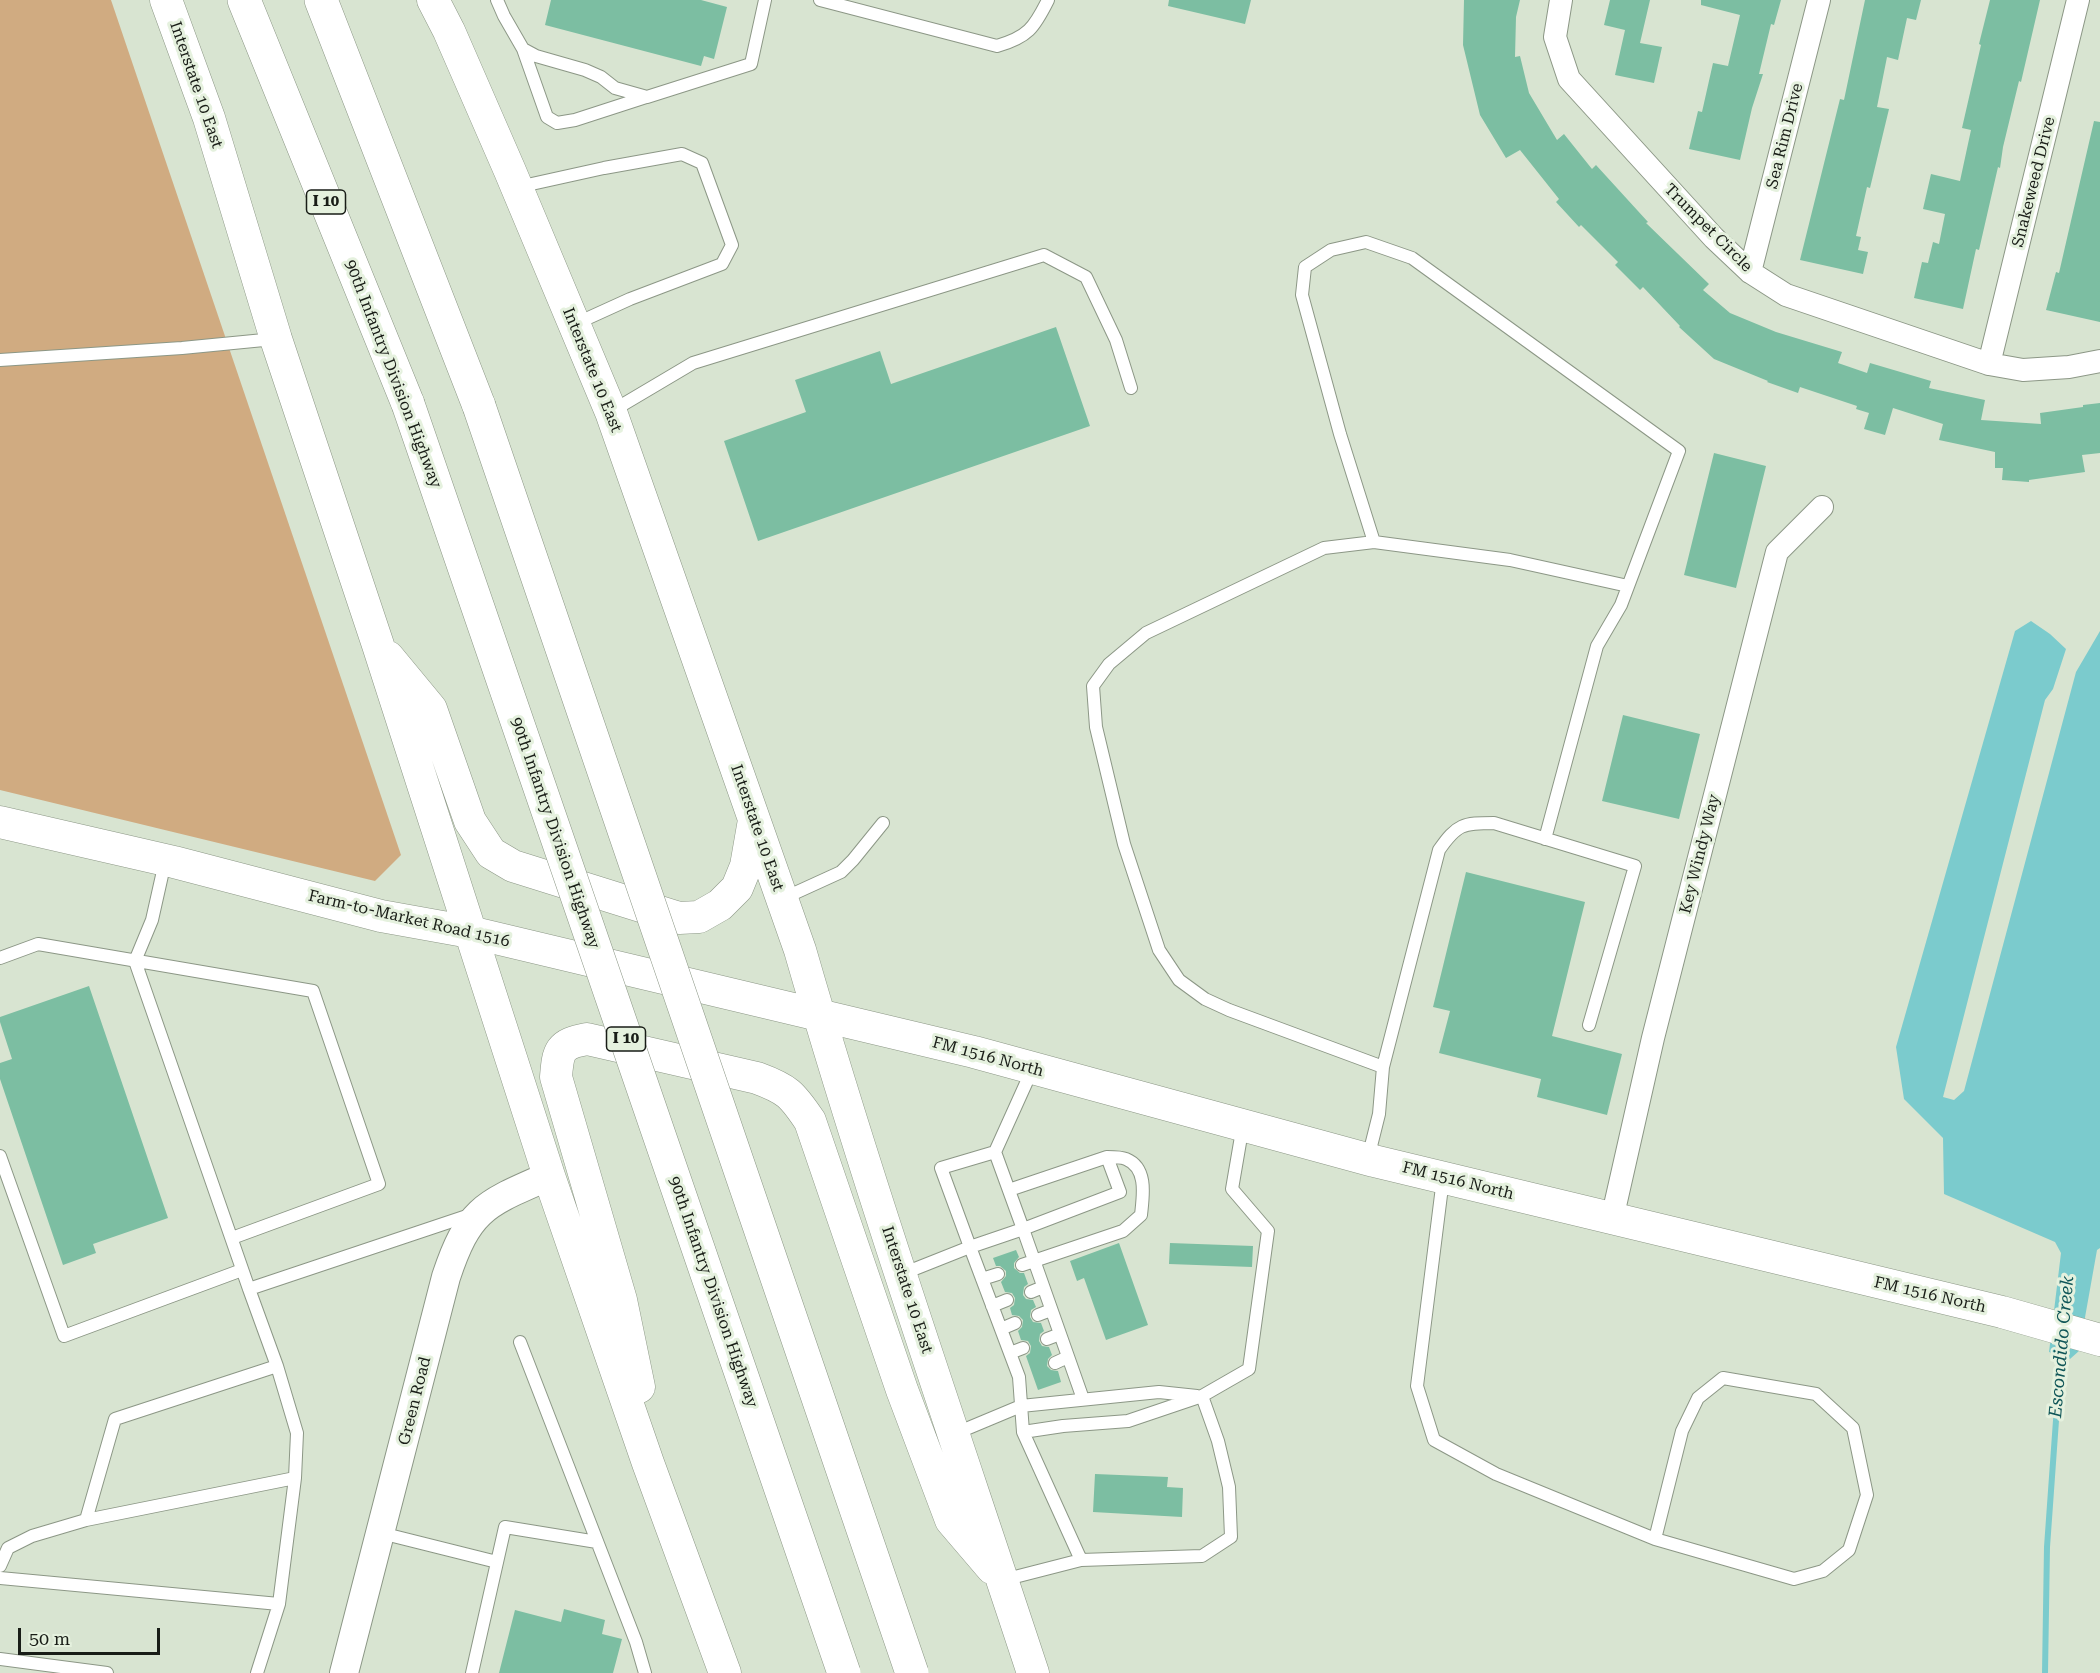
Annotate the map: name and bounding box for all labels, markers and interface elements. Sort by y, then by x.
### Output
street label: Interstate 10 East [165,19,227,151]
street label: Sea Rim Drive [1763,81,1807,191]
street label: Snakeweed Drive [2008,115,2060,249]
street label: Trumpet Circle [1660,180,1756,276]
road number: I 10 [306,190,346,214]
street label: 90th Infantry Division Highway [340,257,446,491]
street label: Interstate 10 East [558,305,626,435]
street label: 90th Infantry Division Highway [506,715,604,951]
street label: Interstate 10 East [726,762,788,894]
street label: Key Windy Way [1676,792,1724,916]
street label: Farm-to-Market Road 1516 [306,886,512,952]
road number: I 10 [606,1027,646,1051]
street label: FM 1516 North [930,1033,1046,1081]
street label: FM 1516 North [1400,1158,1516,1204]
street label: 90th Infantry Division Highway [664,1174,762,1410]
street label: Interstate 10 East [877,1224,937,1356]
street label: FM 1516 North [1872,1273,1988,1317]
water label: Escondido Creek [2045,1275,2079,1419]
street label: Green Road [395,1355,435,1447]
scale bar [21,1616,164,1654]
text: 50 m [29,1628,70,1649]

